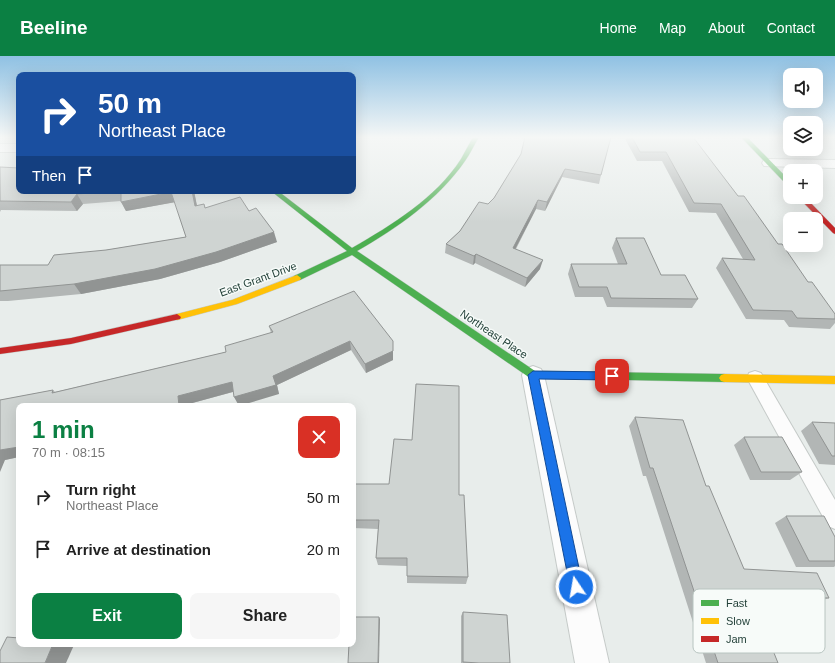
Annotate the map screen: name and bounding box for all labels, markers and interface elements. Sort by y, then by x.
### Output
text: Beeline [20,17,88,38]
text: Home [600,20,637,36]
text: Map [659,20,686,36]
text: About [708,20,745,36]
text: Contact [767,20,815,36]
map controls [783,68,823,252]
button: sound [783,68,823,108]
icon: right [32,88,84,140]
text: 50 m [98,88,162,119]
button: layers [783,116,823,156]
text: Northeast Place [98,121,226,141]
icon: arrive [74,164,96,186]
button: + [783,164,823,204]
text: Then [32,167,66,184]
button: − [783,212,823,252]
street label: East Grant Drive [218,259,298,299]
street label: Northeast Place [458,307,530,361]
pin [595,359,629,393]
icon: arrive [601,365,623,387]
text: 1 min [32,416,95,443]
button: close [298,416,340,458]
text: 70 m · 08:15 [32,445,105,460]
text: Turn right [66,481,136,498]
icon: right [32,486,54,508]
text: 50 m [307,489,340,506]
text: Northeast Place [66,498,159,513]
icon: arrive [32,538,54,560]
text: Arrive at destination [66,541,211,558]
text: 20 m [307,541,340,558]
position arrow [555,566,597,608]
legend [693,589,825,653]
button: Exit [32,593,182,639]
button: Share [190,593,340,639]
text: Fast [726,597,747,609]
text: Slow [726,615,750,627]
text: Jam [726,633,747,645]

